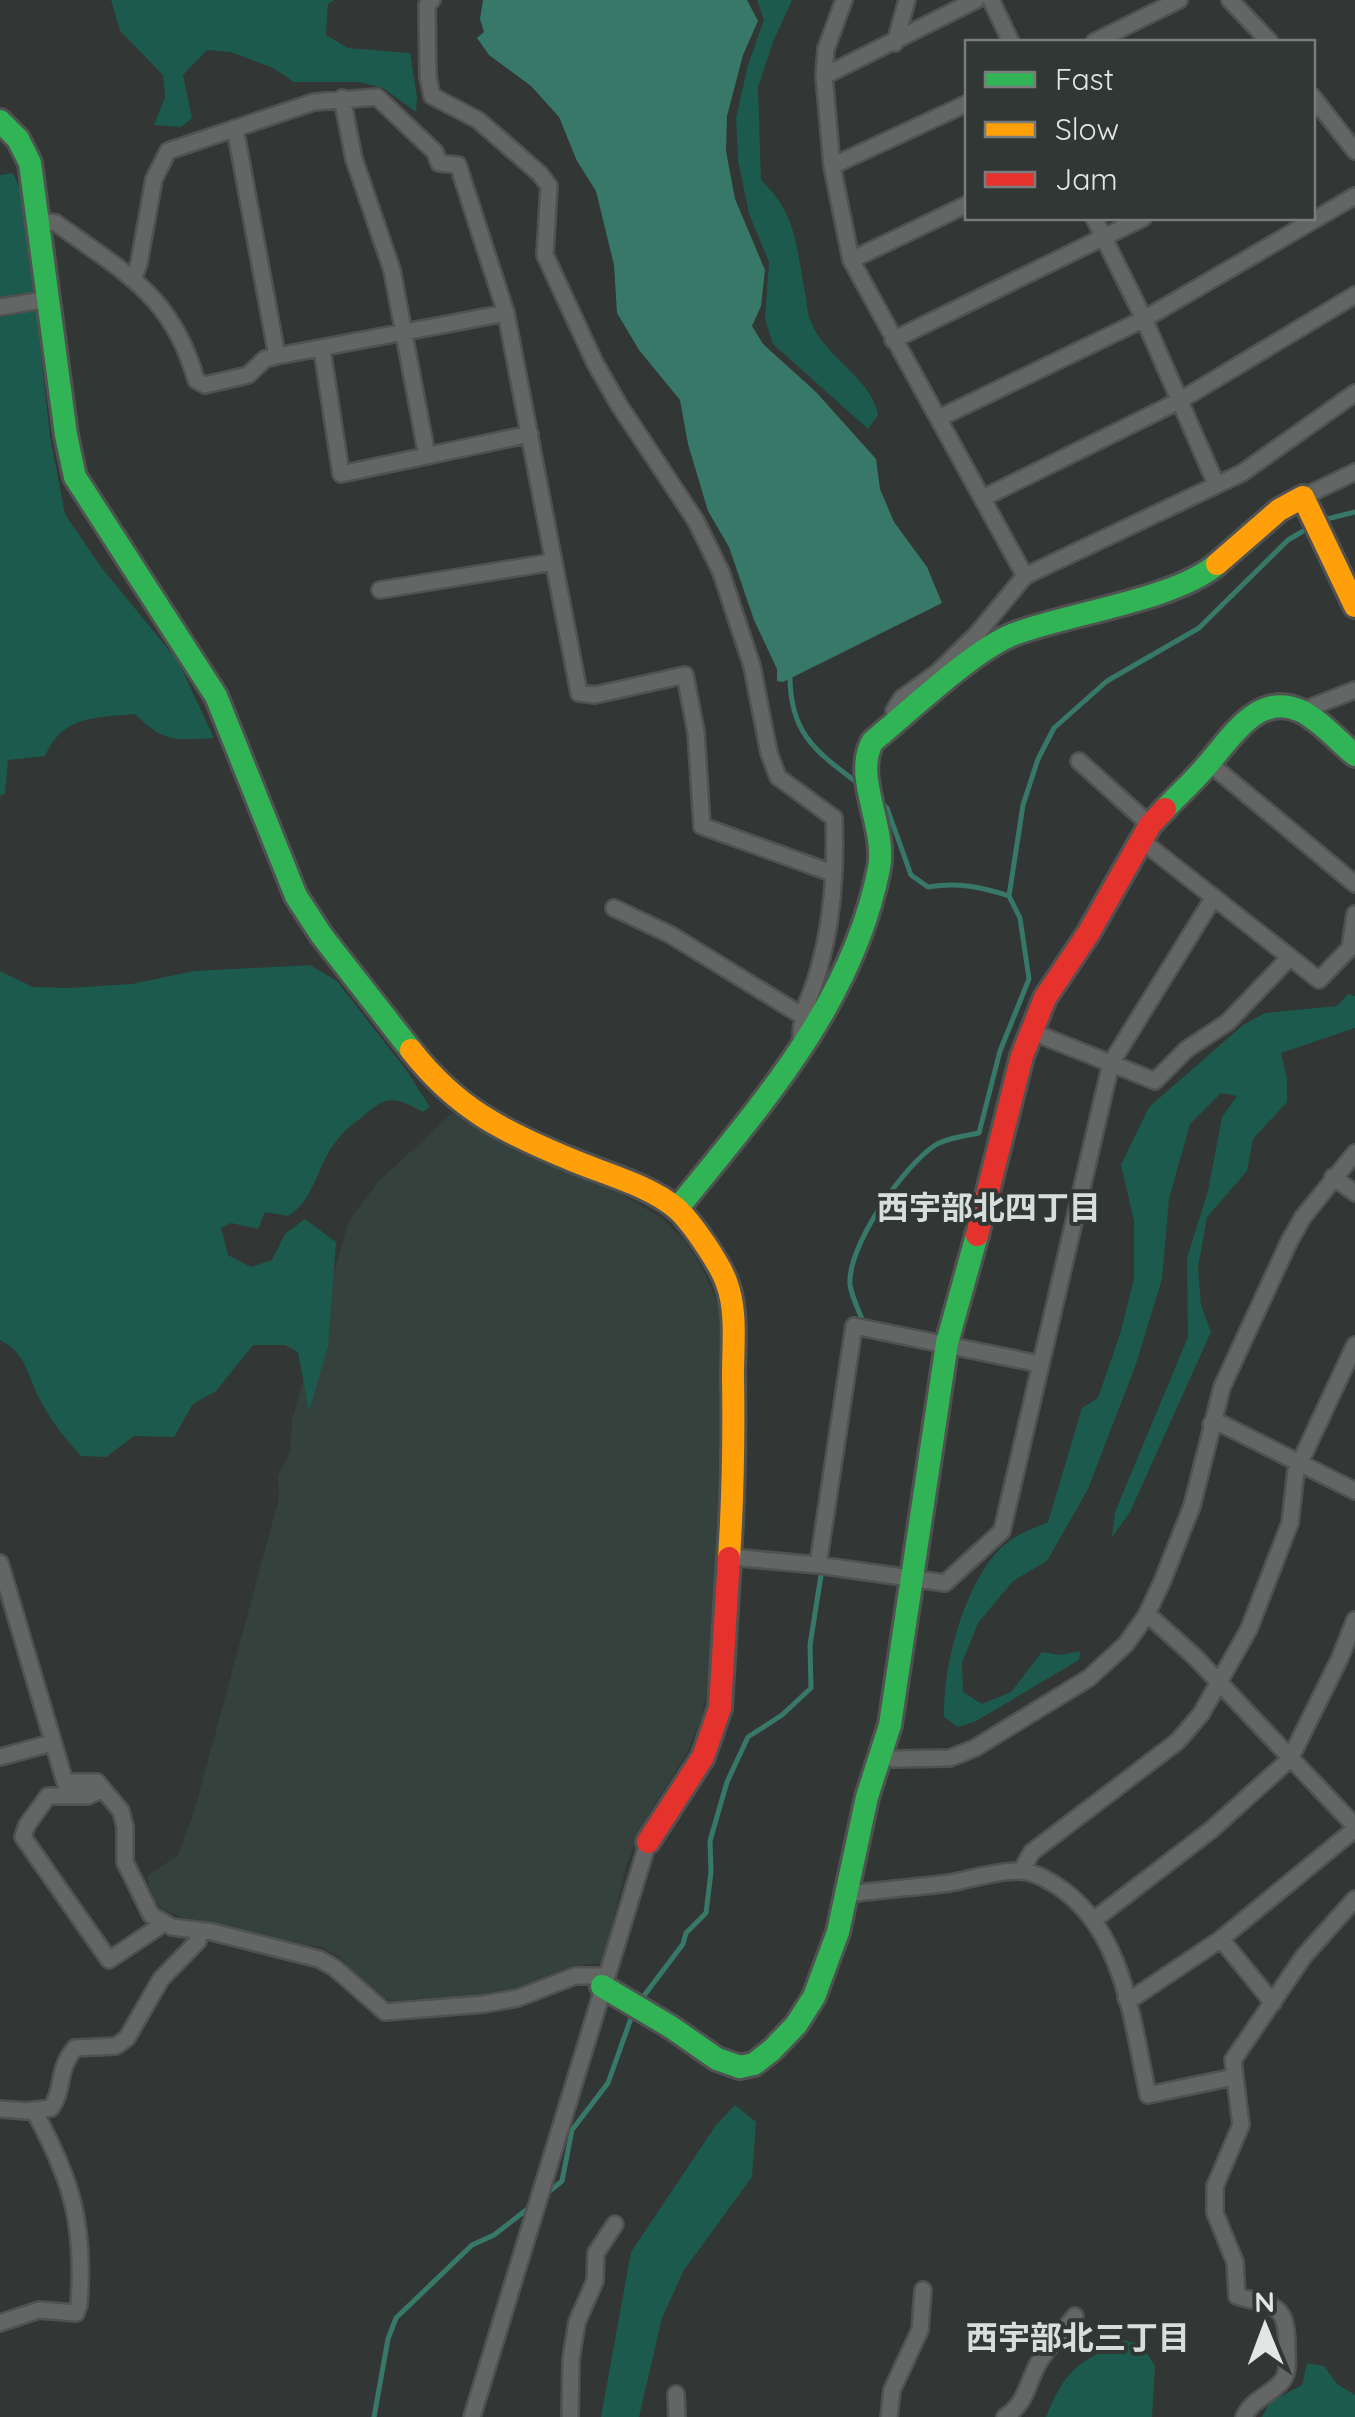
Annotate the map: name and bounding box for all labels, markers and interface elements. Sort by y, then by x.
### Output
legend [965,40,1315,220]
text: Fast [1055,60,1114,98]
text: Slow [1055,110,1119,148]
text: Jam [1055,160,1118,198]
district label: 西宇部北四丁目 [877,1187,1101,1227]
north arrow [1215,2277,1315,2377]
text: N [1254,2284,1275,2319]
district label: 西宇部北三丁目 [966,2317,1190,2357]

